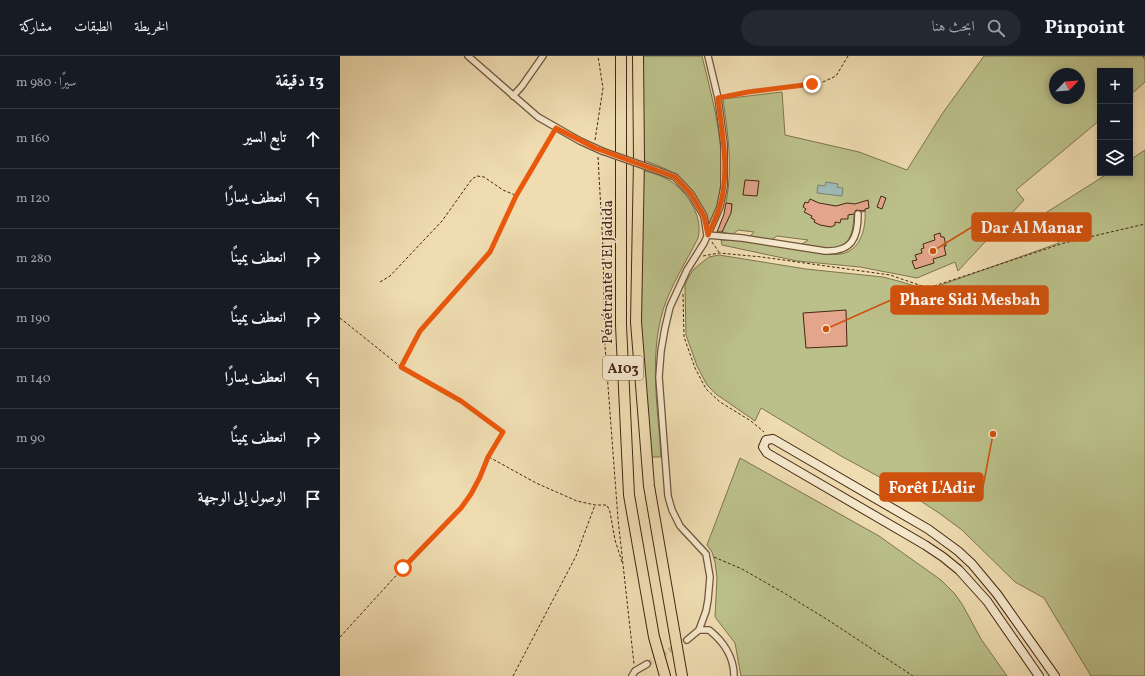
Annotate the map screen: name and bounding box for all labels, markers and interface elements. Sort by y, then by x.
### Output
search box [741,10,1021,46]
text: Pinpoint [1045,15,1125,41]
text: ابحث هنا [932,17,975,38]
icon: search [985,17,1007,39]
text: مشاركة [20,18,52,37]
text: الطبقات [74,18,112,37]
text: الخريطة [134,18,168,37]
north arrow [1049,68,1085,104]
map controls [1097,68,1133,176]
button: + [1097,68,1133,104]
text: 13 دقيقة [275,70,324,93]
text: سيرًا · 980 m [16,74,76,92]
route end [803,75,821,93]
button: − [1097,104,1133,140]
text: تابع السير [244,128,286,149]
icon: ahead [302,128,324,150]
text: 160 m [16,130,50,148]
button: layers [1097,140,1133,176]
text: انعطف يسارًا [225,188,286,209]
icon: left [302,188,324,210]
text: 120 m [16,190,50,208]
street label: Pénétrante d'El Jadida [598,200,619,344]
callout: Dar Al Manar [972,213,1091,241]
text: Dar Al Manar [981,218,1084,240]
text: انعطف يمينًا [231,248,286,269]
icon: right [302,248,324,270]
text: 280 m [16,250,52,268]
callout: Phare Sidi Mesbah [891,286,1048,314]
text: Phare Sidi Mesbah [900,290,1040,312]
text: انعطف يمينًا [231,308,286,329]
icon: right [302,308,324,330]
text: 190 m [16,310,50,328]
road number: A103 [603,356,643,380]
text: انعطف يسارًا [225,368,286,389]
icon: left [302,368,324,390]
text: 140 m [16,370,50,388]
text: انعطف يمينًا [231,428,286,449]
icon: right [302,428,324,450]
text: 90 m [16,430,45,448]
callout: Forêt L'Adir [880,473,983,501]
text: Forêt L'Adir [889,478,976,500]
text: الوصول إلى الوجهة [198,488,286,509]
icon: arrive [302,488,324,510]
route start [394,559,412,577]

